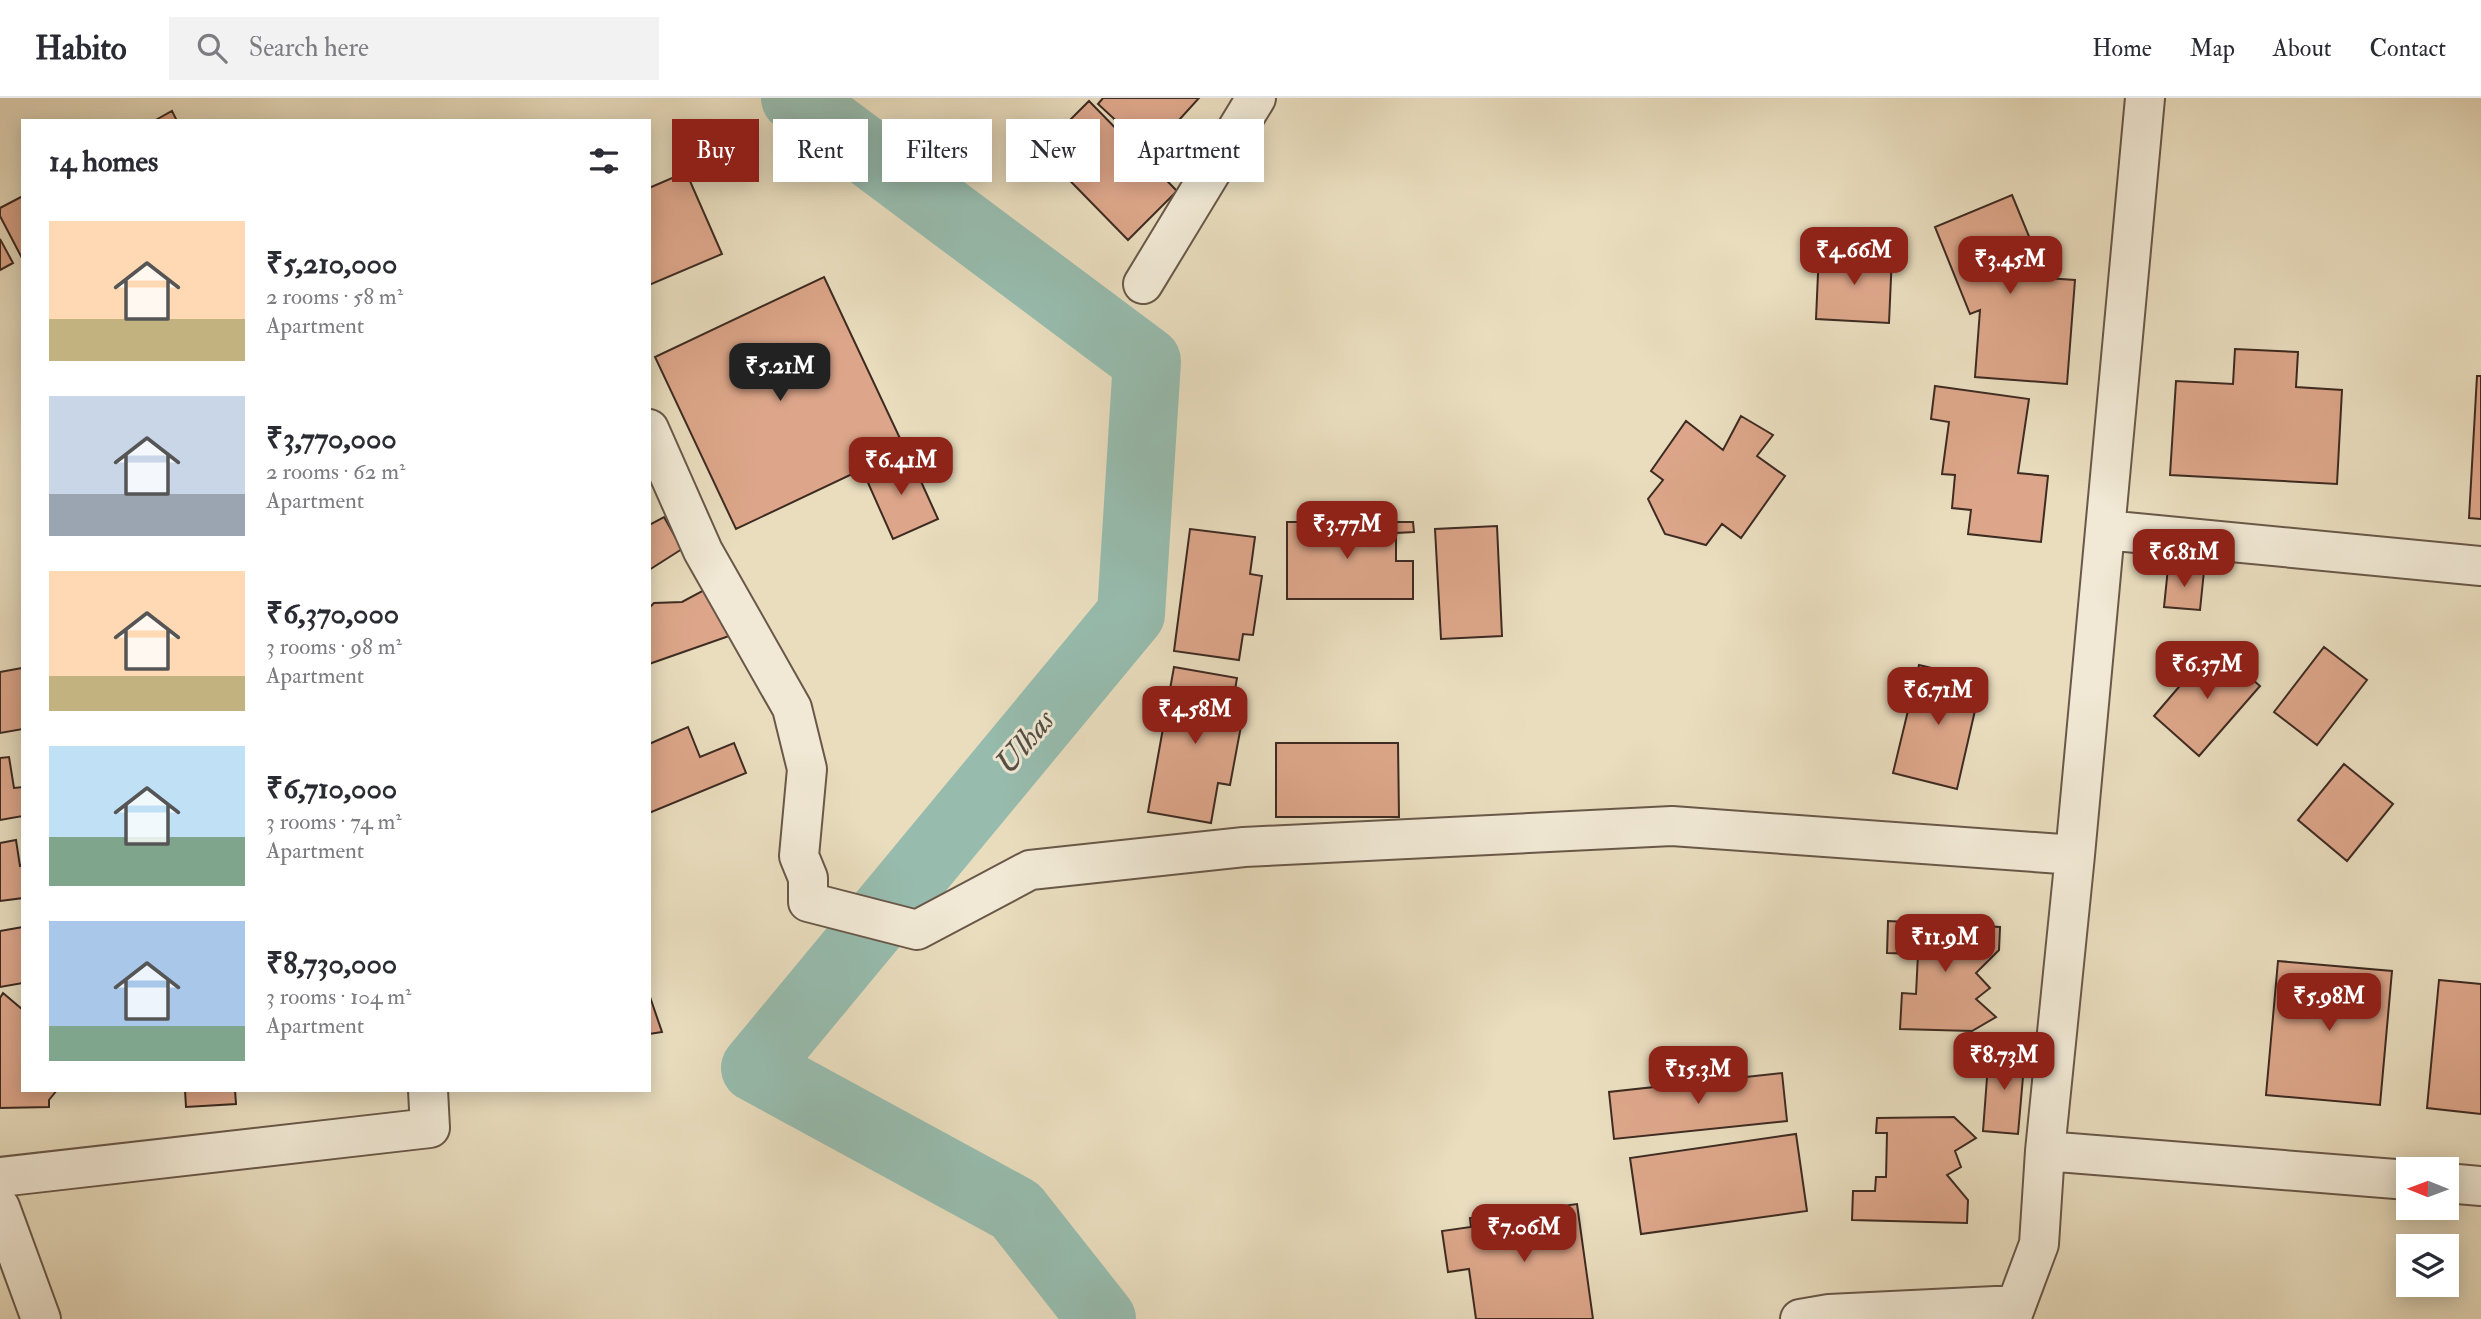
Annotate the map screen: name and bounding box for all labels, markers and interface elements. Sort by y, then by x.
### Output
search box [169,17,659,80]
text: Habito [35,28,127,69]
icon: search [193,29,231,67]
text: Search here [249,32,369,64]
text: Home [2092,33,2152,64]
text: Map [2190,33,2235,64]
text: About [2273,33,2332,64]
text: Contact [2370,33,2446,64]
chip: Buy [672,119,759,182]
chip: Rent [773,119,868,182]
chip: Filters [882,119,992,182]
chip: New [1006,119,1100,182]
chip: Apartment [1114,119,1264,182]
icon: filters [585,142,623,180]
text: 14 homes [49,143,158,180]
pin: ₹4.66M [1797,228,1911,287]
text: ₹4.66M [1816,235,1892,264]
pin: ₹3.45M [1953,236,2067,296]
text: ₹3.45M [1974,244,2046,273]
text: ₹5,210,000 [266,245,397,282]
icon: home [105,249,189,333]
text: 2 rooms · 58 m² [266,282,403,311]
text: Apartment [266,311,364,340]
pin: ₹5.21M [723,344,837,403]
text: ₹5.21M [745,351,815,380]
text: ₹3,770,000 [266,420,397,457]
icon: home [105,424,189,508]
pin: ₹6.41M [844,438,958,497]
text: ₹6.41M [865,445,937,474]
text: 2 rooms · 62 m² [266,457,405,486]
text: Apartment [266,486,364,515]
pin: ₹3.77M [1290,502,1404,561]
text: ₹3.77M [1313,509,1381,538]
pin: ₹6.81M [2127,530,2241,589]
text: ₹6.81M [2149,537,2219,566]
text: ₹6,370,000 [266,595,399,632]
icon: home [105,599,189,683]
text: 3 rooms · 98 m² [266,632,402,661]
pin: ₹6.37M [2150,642,2264,701]
text: ₹6.37M [2172,649,2242,678]
text: Apartment [266,661,364,690]
pin: ₹6.71M [1881,668,1995,727]
text: ₹6.71M [1903,675,1973,704]
pin: ₹4.58M [1138,686,1252,746]
text: ₹4.58M [1158,694,1232,723]
water label: Ulhas [986,700,1064,783]
text: ₹6,710,000 [266,770,397,807]
icon: home [105,774,189,858]
text: 3 rooms · 74 m² [266,807,402,836]
text: Apartment [266,836,364,865]
pin: ₹11.9M [1888,914,2002,974]
text: ₹11.9M [1911,922,1979,951]
text: ₹8,730,000 [266,945,397,982]
icon: home [105,949,189,1033]
pin: ₹5.98M [2272,974,2386,1033]
text: ₹5.98M [2293,981,2365,1010]
text: 3 rooms · 104 m² [266,982,412,1011]
text: Apartment [266,1011,364,1040]
pin: ₹8.73M [1947,1032,2061,1092]
text: ₹8.73M [1969,1040,2039,1069]
pin: ₹15.3M [1641,1046,1755,1106]
text: ₹15.3M [1665,1054,1731,1083]
north arrow [2396,1157,2459,1220]
map controls [2396,1157,2459,1297]
pin: ₹7.06M [1467,1204,1581,1264]
text: ₹7.06M [1487,1212,1561,1241]
button: layers [2396,1234,2459,1297]

